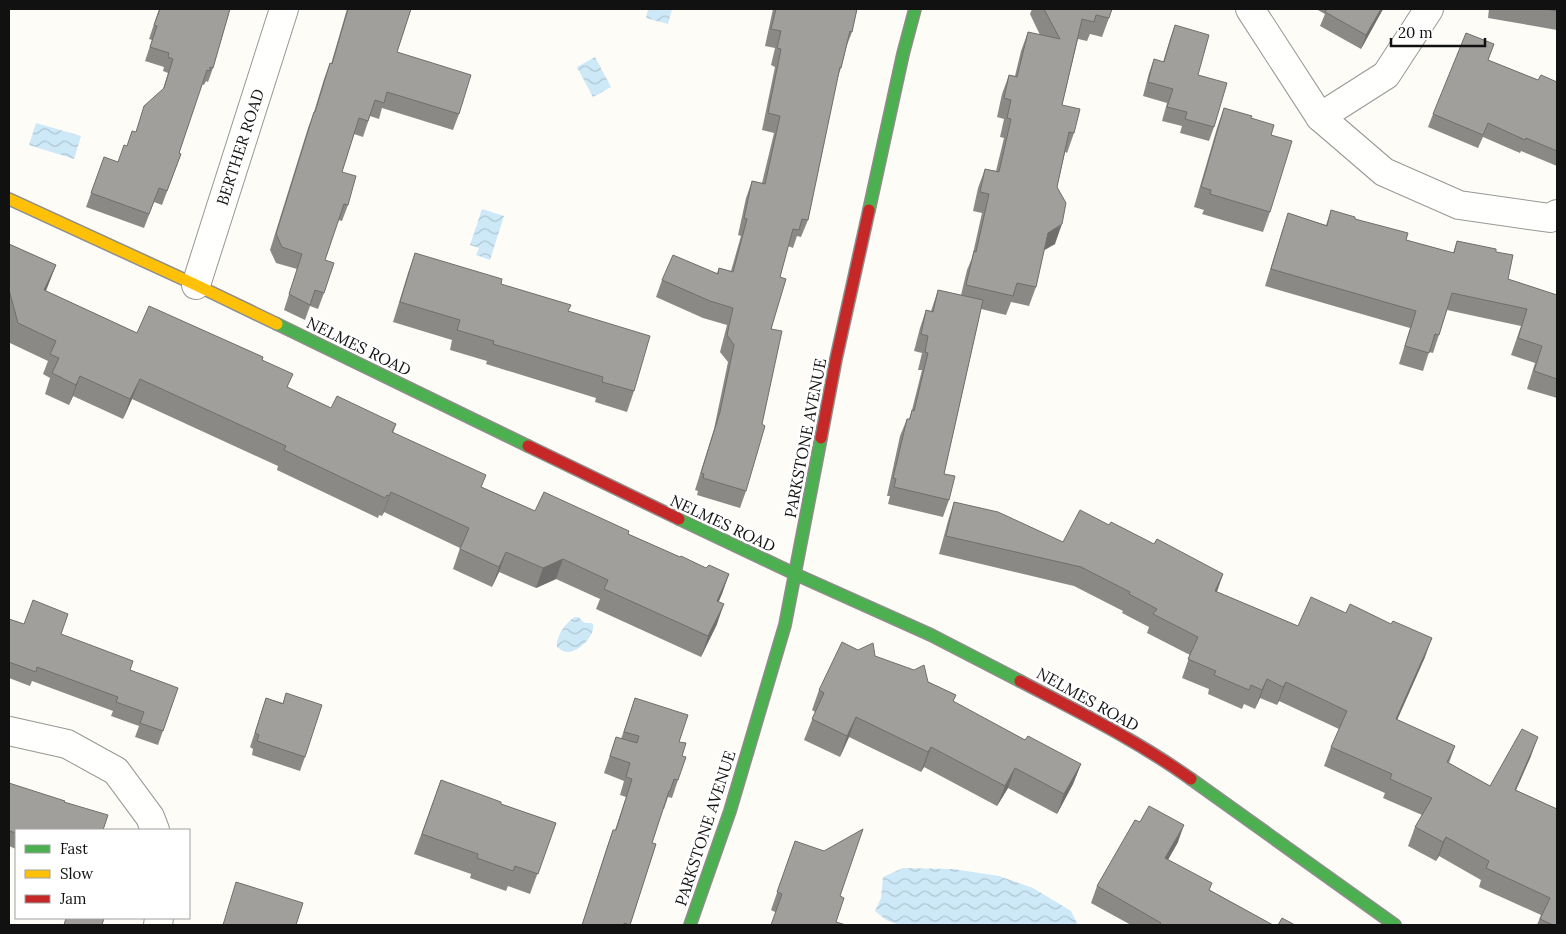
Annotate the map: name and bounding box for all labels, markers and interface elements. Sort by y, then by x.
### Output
scale bar [1391,15,1485,47]
text: 20 m [1398,23,1433,42]
street label: BERTHER ROAD [212,86,268,208]
street label: NELMES ROAD [303,312,415,380]
street label: PARKSTONE AVENUE [780,356,830,520]
street label: NELMES ROAD [667,490,779,556]
street label: NELMES ROAD [1033,663,1143,735]
street label: PARKSTONE AVENUE [670,748,740,908]
legend [15,829,190,919]
text: Fast [60,839,88,858]
text: Slow [60,864,93,883]
text: Jam [59,889,87,908]

